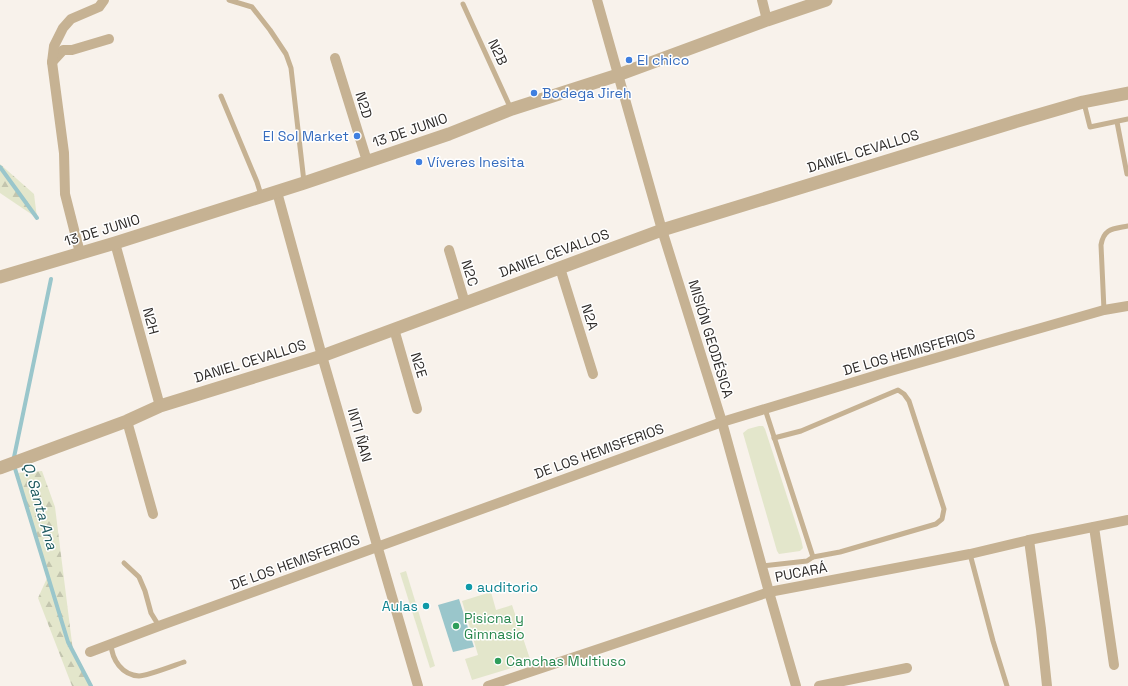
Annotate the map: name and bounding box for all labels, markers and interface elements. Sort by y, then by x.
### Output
street label: N2B [484,36,512,68]
place label: El chico [637,51,689,69]
marker: El chico [624,55,634,65]
place label: Bodega Jireh [542,84,632,102]
marker: Bodega Jireh [529,88,539,98]
street label: N2D [351,89,377,121]
street label: 13 DE JUNIO [370,109,450,151]
street label: DANIEL CEVALLOS [805,125,921,177]
place label: El Sol Market [263,127,349,145]
marker: El Sol Market [352,131,362,141]
place label: Víveres Inesita [427,153,524,171]
marker: Víveres Inesita [414,157,424,167]
street label: 13 DE JUNIO [62,210,142,250]
street label: DANIEL CEVALLOS [496,225,612,281]
street label: N2C [457,258,483,288]
street label: MISIÓN GEODÉSICA [684,278,738,401]
street label: N2A [578,302,603,333]
street label: N2H [139,306,163,336]
street label: DE LOS HEMISFERIOS [841,325,977,379]
street label: DANIEL CEVALLOS [192,335,308,387]
street label: N2E [407,350,431,380]
street label: INTI ÑAN [344,406,376,464]
street label: DE LOS HEMISFERIOS [532,419,666,483]
water label: Q. Santa Ana [19,460,62,552]
street label: DE LOS HEMISFERIOS [228,530,362,594]
street label: PUCARÁ [773,558,829,586]
place label: auditorio [477,578,538,596]
marker: auditorio [464,582,474,592]
place label: Aulas [382,597,418,615]
marker: Aulas [421,601,431,611]
place label: Pisicna y Gimnasio [464,609,525,643]
marker: Pisicna y Gimnasio [451,621,461,631]
place label: Canchas Multiuso [506,652,626,670]
marker: Canchas Multiuso [493,656,503,666]

